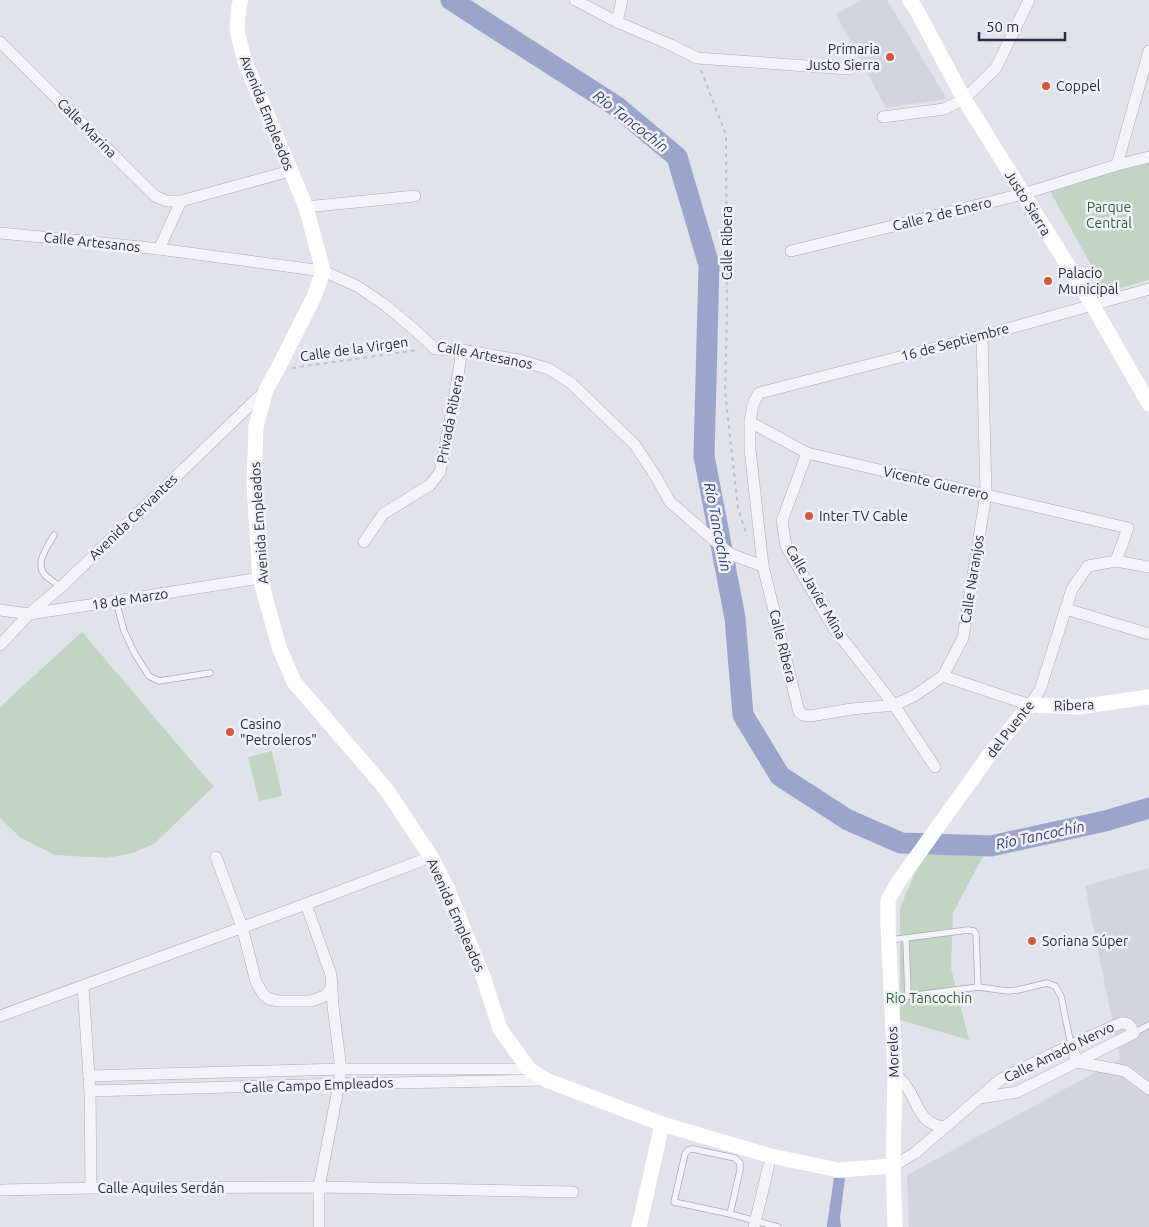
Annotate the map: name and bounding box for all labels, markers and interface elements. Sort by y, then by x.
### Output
scale bar [979,10,1065,42]
text: 50 m [986,18,1019,35]
place label: Primaria Justo Sierra [806,41,880,73]
marker: Primaria Justo Sierra [884,51,896,63]
street label: Avenida Empleados [237,53,297,173]
place label: Coppel [1056,78,1101,94]
marker: Coppel [1040,80,1052,92]
water label: Río Tancochín [590,86,672,156]
street label: Calle Marina [54,95,120,161]
street label: Justo Sierra [1002,167,1054,239]
street label: Calle 2 de Enero [891,194,993,234]
park label: Parque Central [1086,199,1132,231]
street label: Calle Ribera [719,206,735,280]
street label: Calle Artesanos [43,229,141,255]
place label: Palacio Municipal [1058,265,1119,297]
marker: Palacio Municipal [1042,275,1054,287]
street label: 16 de Septiembre [899,320,1011,364]
street label: Calle de la Virgen [299,333,409,365]
street label: Calle Artesanos [436,338,534,372]
street label: Privada Ribera [434,373,466,465]
street label: Avenida Empleados [247,461,271,585]
street label: Vicente Guerrero [882,463,990,503]
street label: Avenida Cervantes [85,471,181,563]
water label: Río Tancochín [701,481,735,573]
place label: Inter TV Cable [819,508,908,524]
marker: Inter TV Cable [803,510,815,522]
street label: Calle Naranjos [957,534,987,624]
street label: Calle Javier Mina [783,542,849,642]
street label: 18 de Marzo [91,585,169,613]
street label: Calle Ribera [766,608,800,684]
street label: Ribera [1053,696,1095,714]
street label: del Puente [983,697,1037,761]
place label: Casino "Petroleros" [240,716,317,748]
marker: Casino "Petroleros" [224,726,236,738]
water label: Río Tancochín [994,817,1086,853]
street label: Avenida Empleados [424,856,488,974]
place label: Soriana Súper [1042,933,1129,949]
marker: Soriana Súper [1026,935,1038,947]
park label: Rio Tancochin [886,990,972,1006]
street label: Calle Amado Nervo [1001,1018,1117,1086]
street label: Morelos [884,1026,902,1078]
street label: Calle Campo Empleados [242,1074,394,1096]
street label: Calle Aquiles Serdán [97,1180,225,1196]

